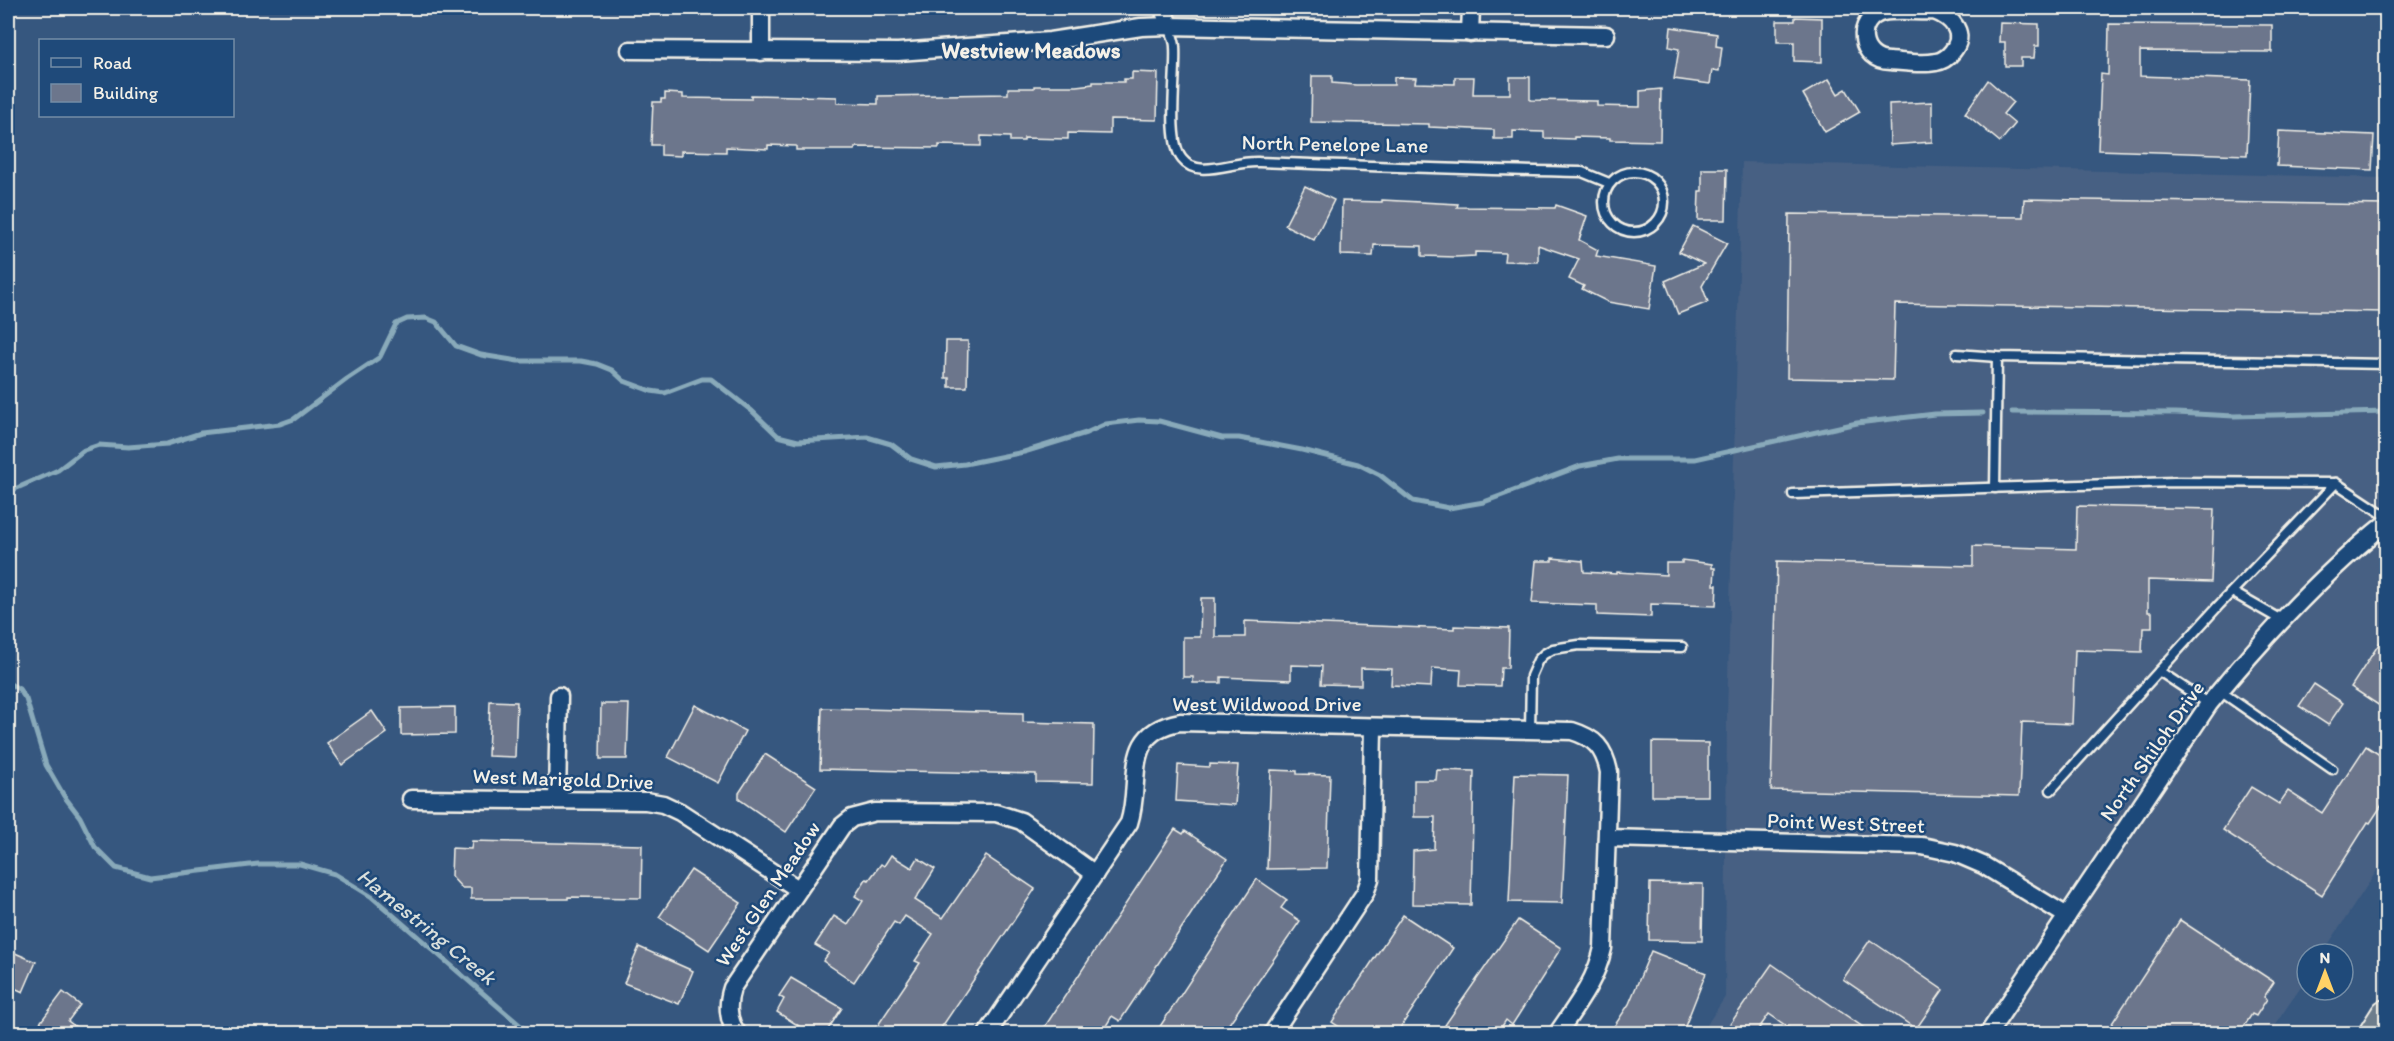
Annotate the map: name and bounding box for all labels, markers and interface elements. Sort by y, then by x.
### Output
district label: Westview Meadows [941,37,1121,64]
legend [39,39,234,117]
text: Road [93,52,132,74]
text: Building [93,82,159,104]
street label: North Penelope Lane [1241,129,1429,158]
street label: North Shiloh Drive [2094,676,2209,826]
street label: West Wildwood Drive [1172,691,1362,716]
street label: West Marigold Drive [472,763,654,794]
street label: Point West Street [1767,807,1925,838]
street label: West Glen Meadow [710,816,825,971]
water label: Hamestring Creek [352,862,503,992]
north arrow [2295,942,2355,1002]
text: N [2320,948,2330,967]

